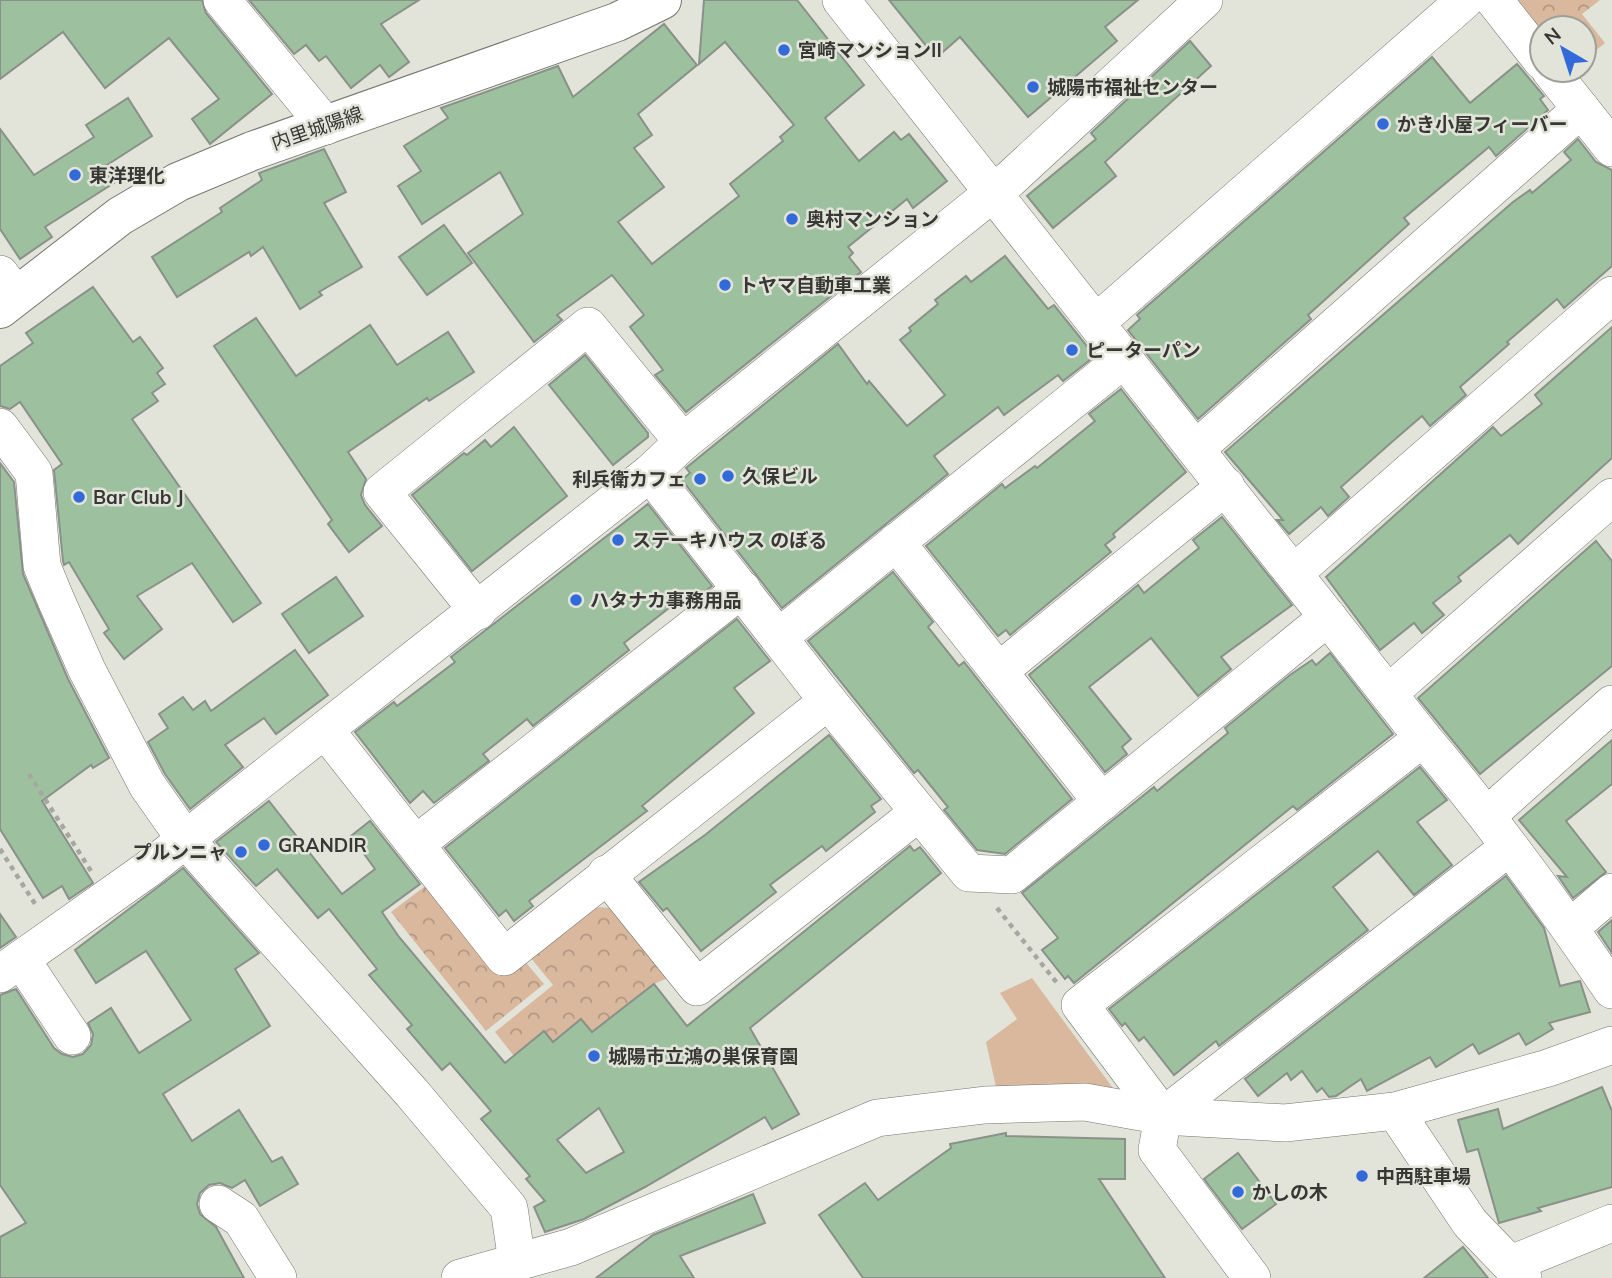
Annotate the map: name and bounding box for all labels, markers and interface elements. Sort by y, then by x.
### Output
north arrow [1528,14,1598,84]
text: N [1539,22,1565,50]
place label: 宮崎マンションII [798,38,942,62]
marker: 宮崎マンションII [776,42,792,58]
place label: 城陽市福祉センター [1047,75,1218,99]
marker: 城陽市福祉センター [1025,79,1041,95]
street label: 内里城陽線 [268,101,366,155]
place label: かき小屋フィーバー [1397,112,1567,136]
marker: かき小屋フィーバー [1375,116,1391,132]
place label: 東洋理化 [89,163,165,187]
marker: 東洋理化 [67,167,83,183]
place label: 奥村マンション [806,207,939,231]
marker: 奥村マンション [784,211,800,227]
place label: トヤマ自動車工業 [739,273,891,297]
marker: トヤマ自動車工業 [717,277,733,293]
place label: ピーターパン [1086,338,1201,362]
marker: ピーターパン [1064,342,1080,358]
place label: 久保ビル [742,464,818,488]
place label: 利兵衛カフェ [572,467,686,491]
marker: 久保ビル [720,468,736,484]
marker: 利兵衛カフェ [692,471,708,487]
place label: Bar Club J [93,485,184,509]
marker: Bar Club J [71,489,87,505]
place label: ステーキハウス のぼる [632,528,827,552]
marker: ステーキハウス のぼる [610,532,626,548]
place label: ハタナカ事務用品 [590,588,742,612]
marker: ハタナカ事務用品 [568,592,584,608]
place label: GRANDIR [278,833,367,857]
marker: GRANDIR [256,837,272,853]
place label: プルンニャ [132,840,227,864]
marker: プルンニャ [233,844,249,860]
place label: 城陽市立鴻の巣保育園 [608,1044,798,1068]
marker: 城陽市立鴻の巣保育園 [586,1048,602,1064]
place label: 中西駐車場 [1376,1164,1471,1188]
marker: 中西駐車場 [1354,1168,1370,1184]
place label: かしの木 [1252,1180,1328,1204]
marker: かしの木 [1230,1184,1246,1200]

